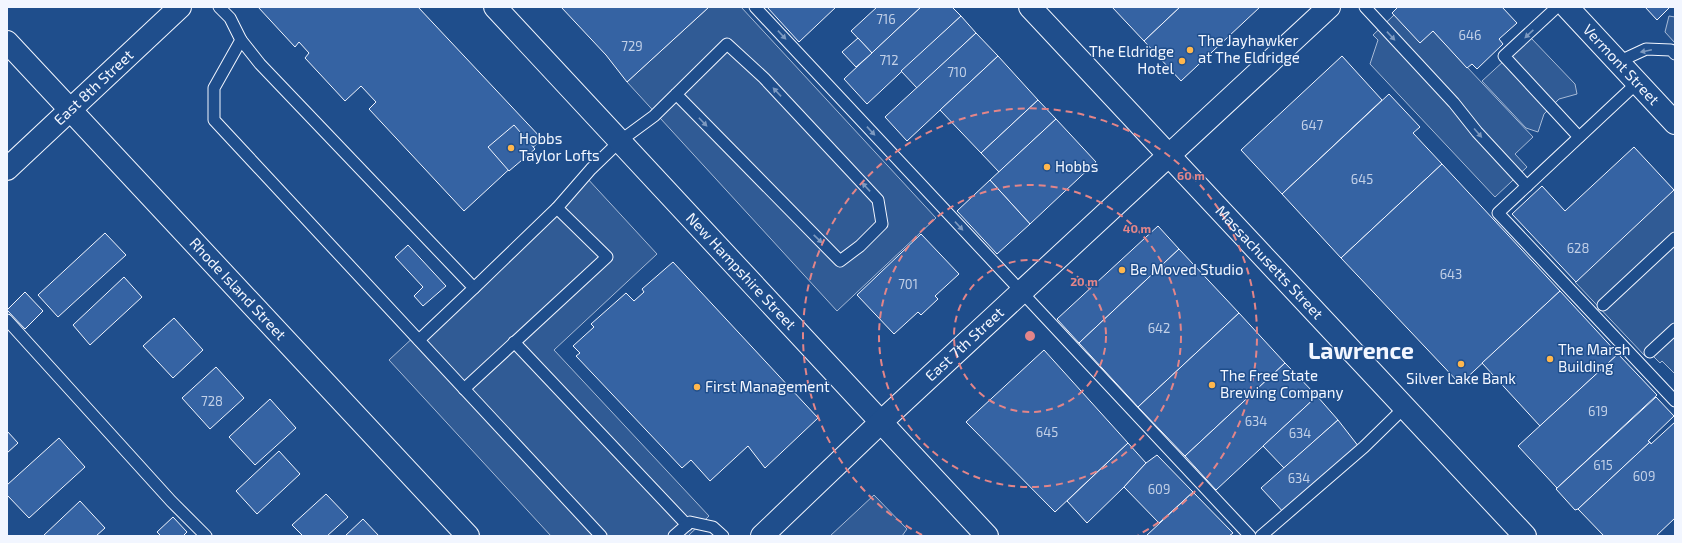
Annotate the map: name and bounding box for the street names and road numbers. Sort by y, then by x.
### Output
street label: Vermont Street [1580,20,1664,108]
street label: East 8th Street [50,45,137,128]
street label: Massachusetts Street [1212,201,1328,323]
street label: New Hampshire Street [683,208,801,333]
street label: Rhode Island Street [186,234,291,343]
street label: East 7th Street [921,303,1007,384]

